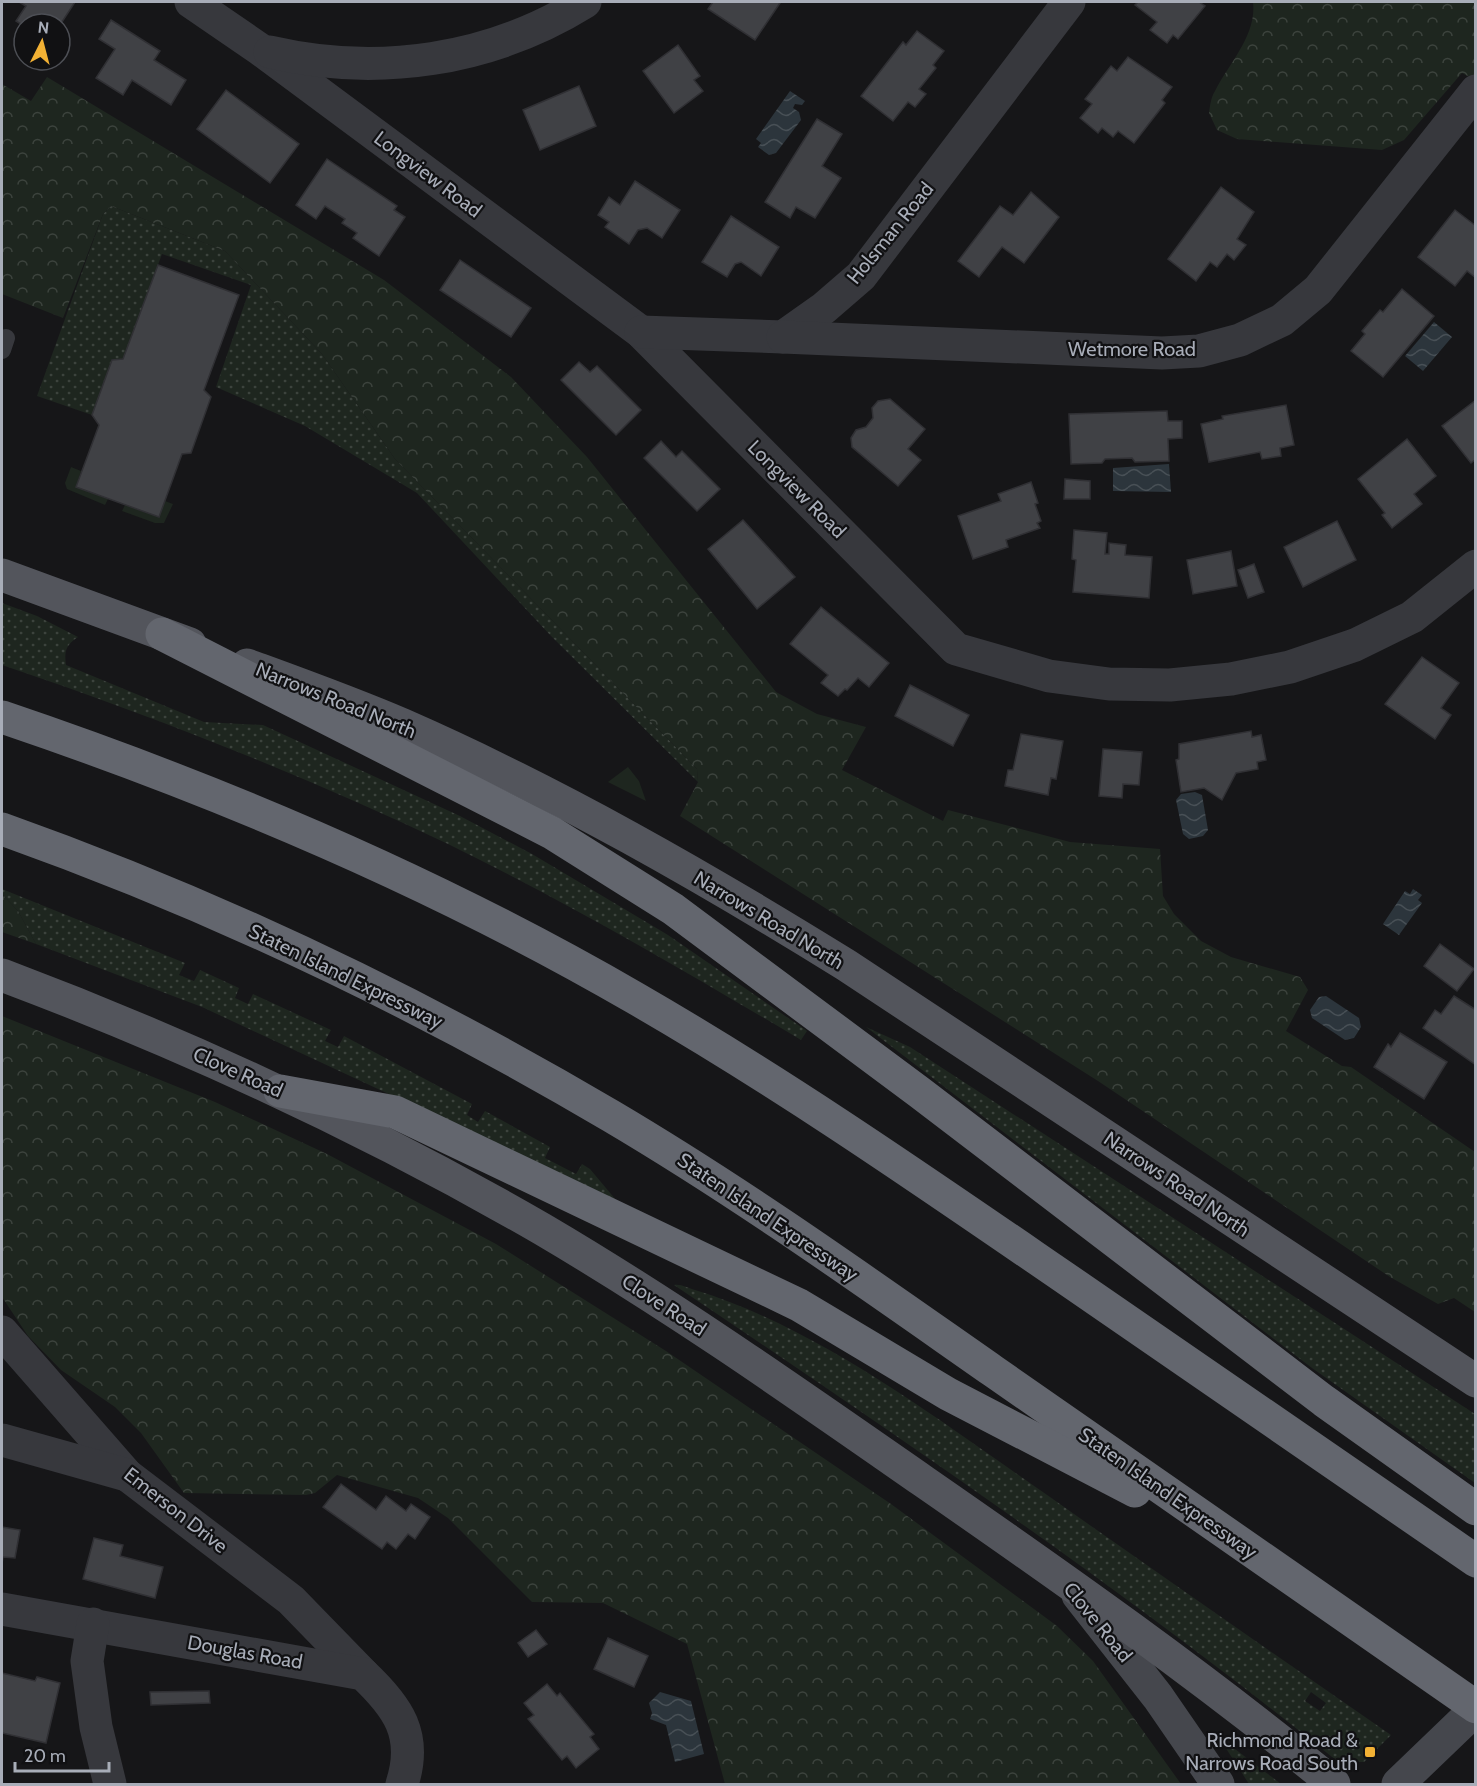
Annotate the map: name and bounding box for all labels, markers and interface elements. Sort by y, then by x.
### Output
north arrow [12,12,72,72]
text: N [37,18,50,38]
street label: Longview Road [369,126,487,222]
street label: Holsman Road [842,177,938,289]
street label: Wetmore Road [1068,337,1196,361]
street label: Longview Road [743,435,851,543]
street label: Narrows Road North [252,657,420,743]
street label: Narrows Road North [690,866,848,974]
street label: Staten Island Expressway [245,919,447,1033]
street label: Clove Road [189,1042,287,1102]
street label: Narrows Road North [1100,1126,1254,1242]
street label: Staten Island Expressway [673,1148,863,1286]
street label: Clove Road [617,1269,711,1341]
street label: Staten Island Expressway [1074,1422,1262,1564]
street label: Emerson Drive [119,1462,233,1558]
street label: Clove Road [1059,1577,1137,1667]
street label: Douglas Road [186,1630,304,1674]
place label: Richmond Road & Narrows Road South [1185,1728,1358,1775]
scale bar [15,1735,110,1773]
text: 20 m [24,1745,66,1767]
marker: Richmond Road & Narrows Road South [1363,1745,1377,1759]

